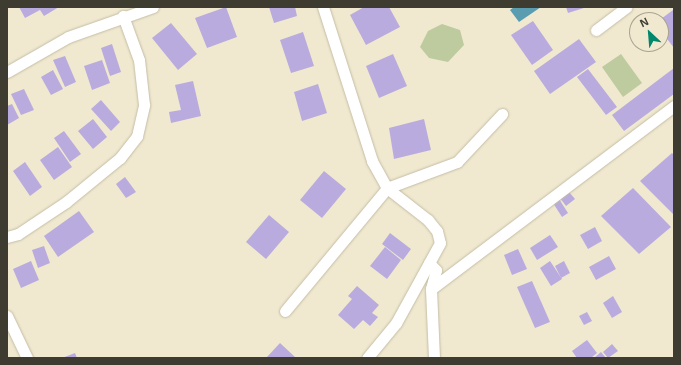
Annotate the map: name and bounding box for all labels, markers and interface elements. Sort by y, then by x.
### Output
north arrow [629,12,669,52]
text: N [638,15,650,29]

